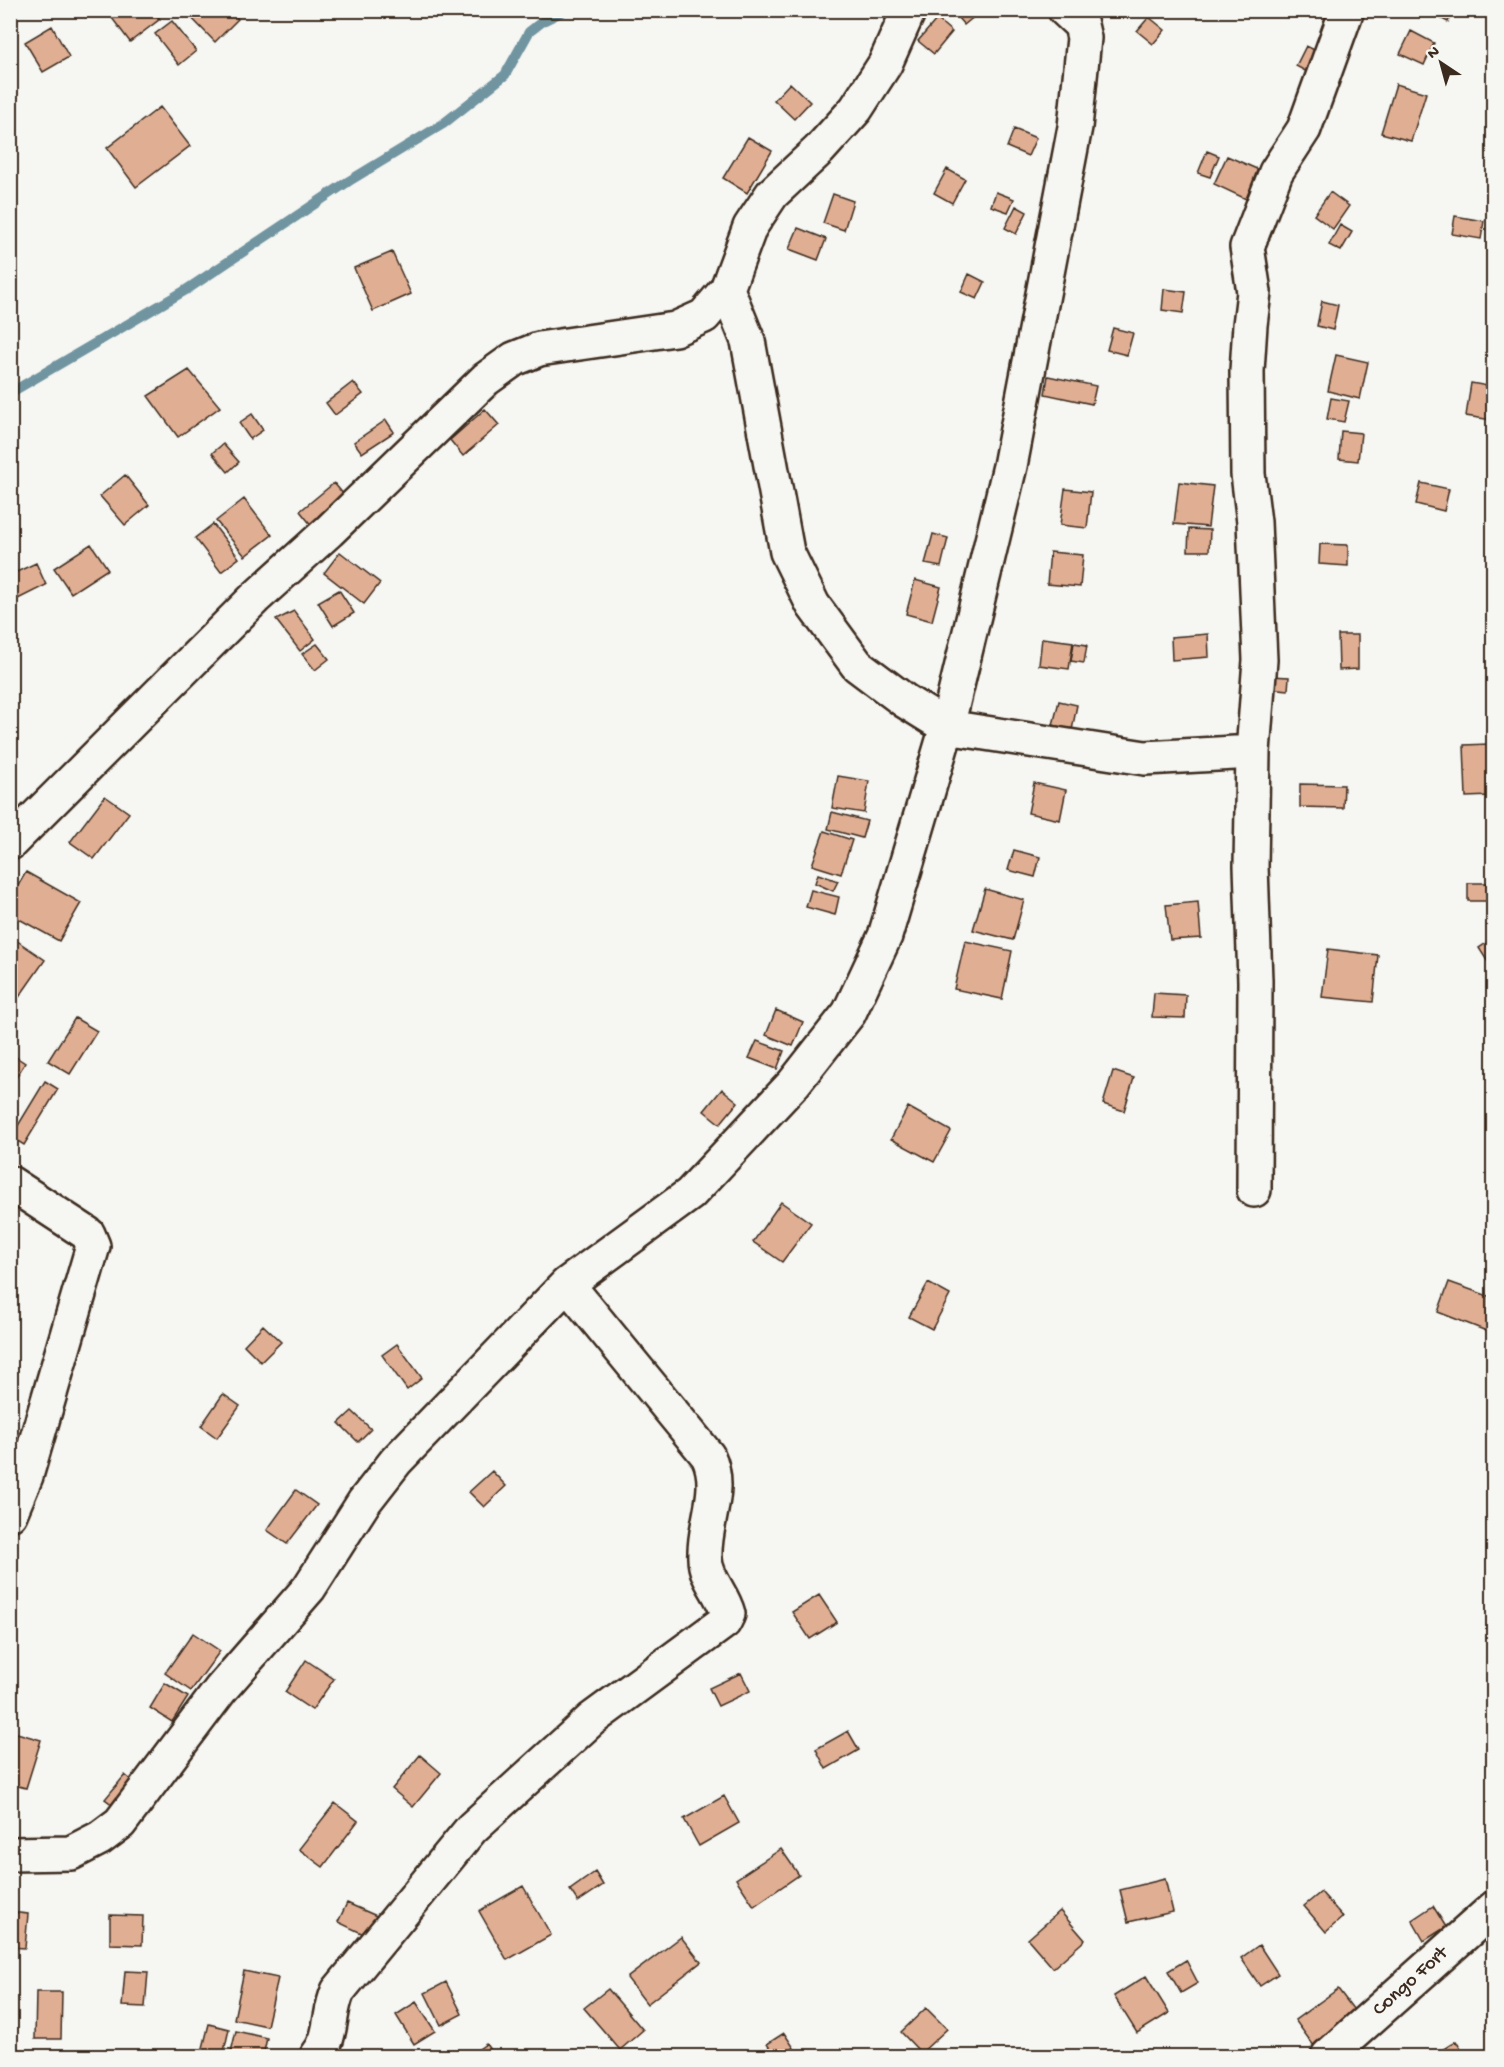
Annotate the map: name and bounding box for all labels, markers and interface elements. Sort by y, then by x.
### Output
north arrow [1411,33,1471,93]
text: N [1424,43,1444,64]
street label: Congo Fort [1369,1941,1455,2022]

